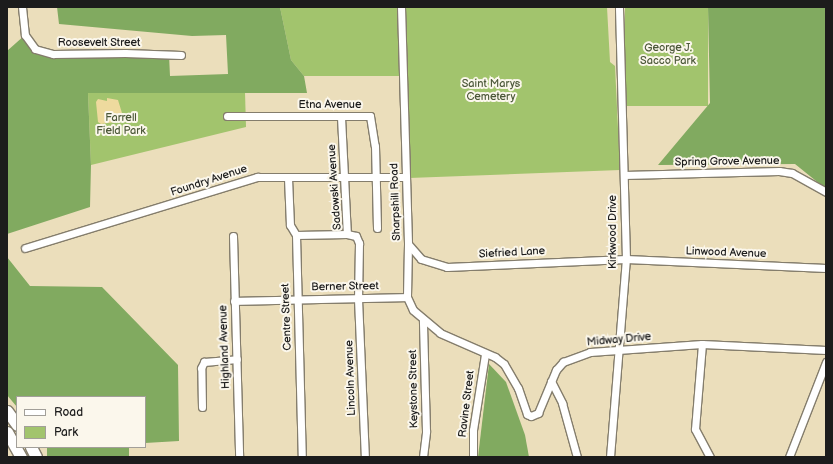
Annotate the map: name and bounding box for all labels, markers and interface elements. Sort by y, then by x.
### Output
street label: Roosevelt Street [58,36,140,50]
park label: George J. Sacco Park [640,42,696,68]
park label: Saint Marys Cemetery [462,78,520,104]
street label: Etna Avenue [299,98,361,112]
park label: Farrell Field Park [96,112,146,138]
street label: Sadowski Avenue [325,144,345,230]
street label: Spring Grove Avenue [674,154,780,170]
street label: Foundry Avenue [169,162,249,200]
street label: Sharpshill Road [388,163,404,241]
street label: Kirkwood Drive [606,195,620,269]
street label: Siefried Lane [478,245,546,261]
street label: Linwood Avenue [685,245,767,261]
street label: Berner Street [311,280,379,294]
street label: Centre Street [279,283,295,351]
street label: Highland Avenue [217,305,233,389]
street label: Midway Drive [586,331,652,349]
street label: Lincoln Avenue [343,340,359,416]
street label: Keystone Street [407,349,421,429]
street label: Ravine Street [456,370,478,438]
legend [16,396,146,448]
text: Road [54,405,83,420]
text: Park [54,425,78,440]

